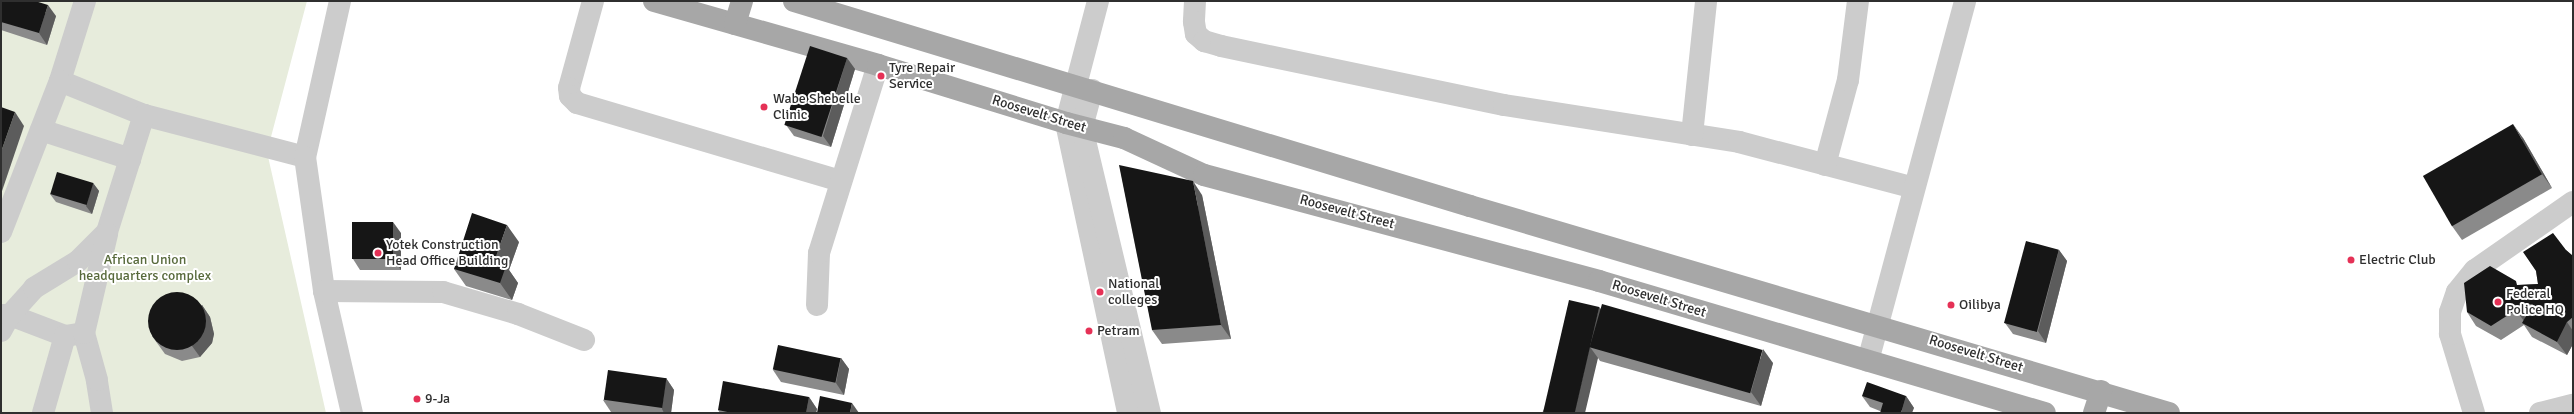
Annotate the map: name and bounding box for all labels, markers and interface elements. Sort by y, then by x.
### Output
place label: Tyre Repair Service [889,60,955,92]
marker: Tyre Repair Service [876,71,886,81]
place label: Wabe Shebelle Clinic [773,91,861,124]
street label: Roosevelt Street [990,92,1088,136]
marker: Wabe Shebelle Clinic [758,101,770,113]
street label: Roosevelt Street [1298,191,1396,233]
place label: Yotek Construction Head Office Building [386,237,508,270]
marker: Yotek Construction Head Office Building [373,248,383,258]
park label: African Union headquarters complex [79,252,211,284]
place label: Electric Club [2359,252,2436,268]
marker: Electric Club [2346,255,2356,265]
place label: National colleges [1108,276,1159,308]
street label: Roosevelt Street [1610,277,1708,321]
place label: Federal Police HQ [2506,286,2564,318]
marker: National colleges [1095,287,1105,297]
place label: Oilibya [1959,297,2001,313]
marker: Federal Police HQ [2493,297,2503,307]
marker: Oilibya [1946,300,1956,310]
place label: Petram [1097,323,1140,339]
marker: Petram [1084,326,1094,336]
street label: Roosevelt Street [1927,332,2025,376]
place label: 9-Ja [425,391,450,407]
marker: 9-Ja [412,394,422,404]

